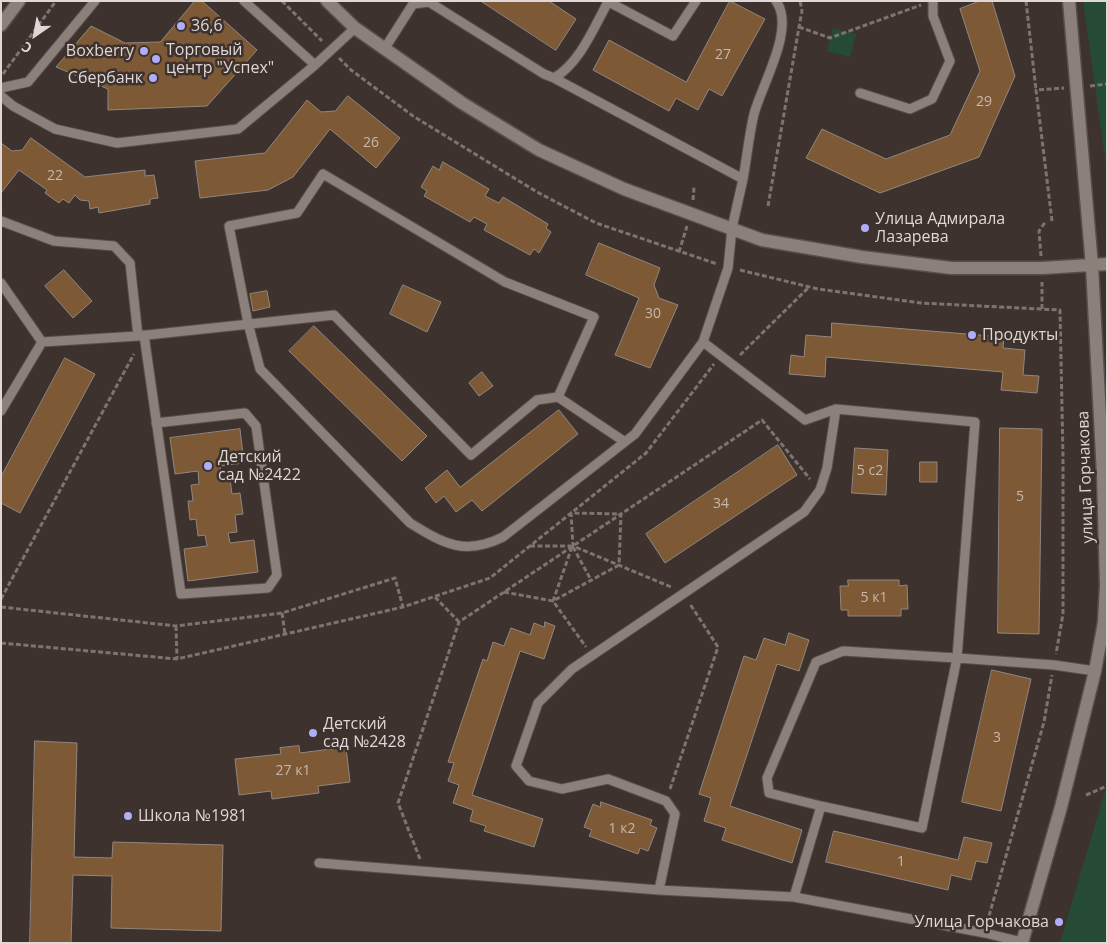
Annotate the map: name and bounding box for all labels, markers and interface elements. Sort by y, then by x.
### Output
north arrow [10,10,60,60]
place label: 36,6 [191,16,223,36]
marker: 36,6 [175,20,187,32]
text: С [18,38,35,58]
place label: Торговый центр "Успех" [166,40,274,78]
place label: Boxberry [66,41,134,61]
marker: Boxberry [138,45,150,57]
house number: 27 [715,47,731,63]
marker: Торговый центр "Успех" [150,53,162,65]
place label: Сбербанк [68,68,143,88]
marker: Сбербанк [147,72,159,84]
house number: 29 [976,94,992,110]
house number: 26 [363,135,379,151]
house number: 22 [47,168,63,184]
place label: Улица Адмирала Лазарева [875,209,1005,247]
marker: Улица Адмирала Лазарева [859,222,871,234]
house number: 30 [645,306,661,322]
place label: Продукты [982,325,1058,345]
marker: Продукты [966,329,978,341]
street label: улица Горчакова [1074,410,1098,544]
place label: Детский сад №2422 [218,447,301,485]
marker: Детский сад №2422 [202,460,214,472]
house number: 5 с2 [857,463,883,479]
house number: 5 [1016,489,1024,505]
house number: 34 [713,496,729,512]
house number: 5 к1 [861,590,887,606]
place label: Детский сад №2428 [323,714,406,752]
marker: Детский сад №2428 [307,727,319,739]
house number: 3 [993,730,1001,746]
house number: 27 к1 [276,763,310,779]
place label: Школа №1981 [138,806,247,826]
marker: Школа №1981 [122,810,134,822]
house number: 1 к2 [609,821,635,837]
house number: 1 [897,854,905,870]
place label: Улица Горчакова [914,912,1049,932]
marker: Улица Горчакова [1053,916,1065,928]

